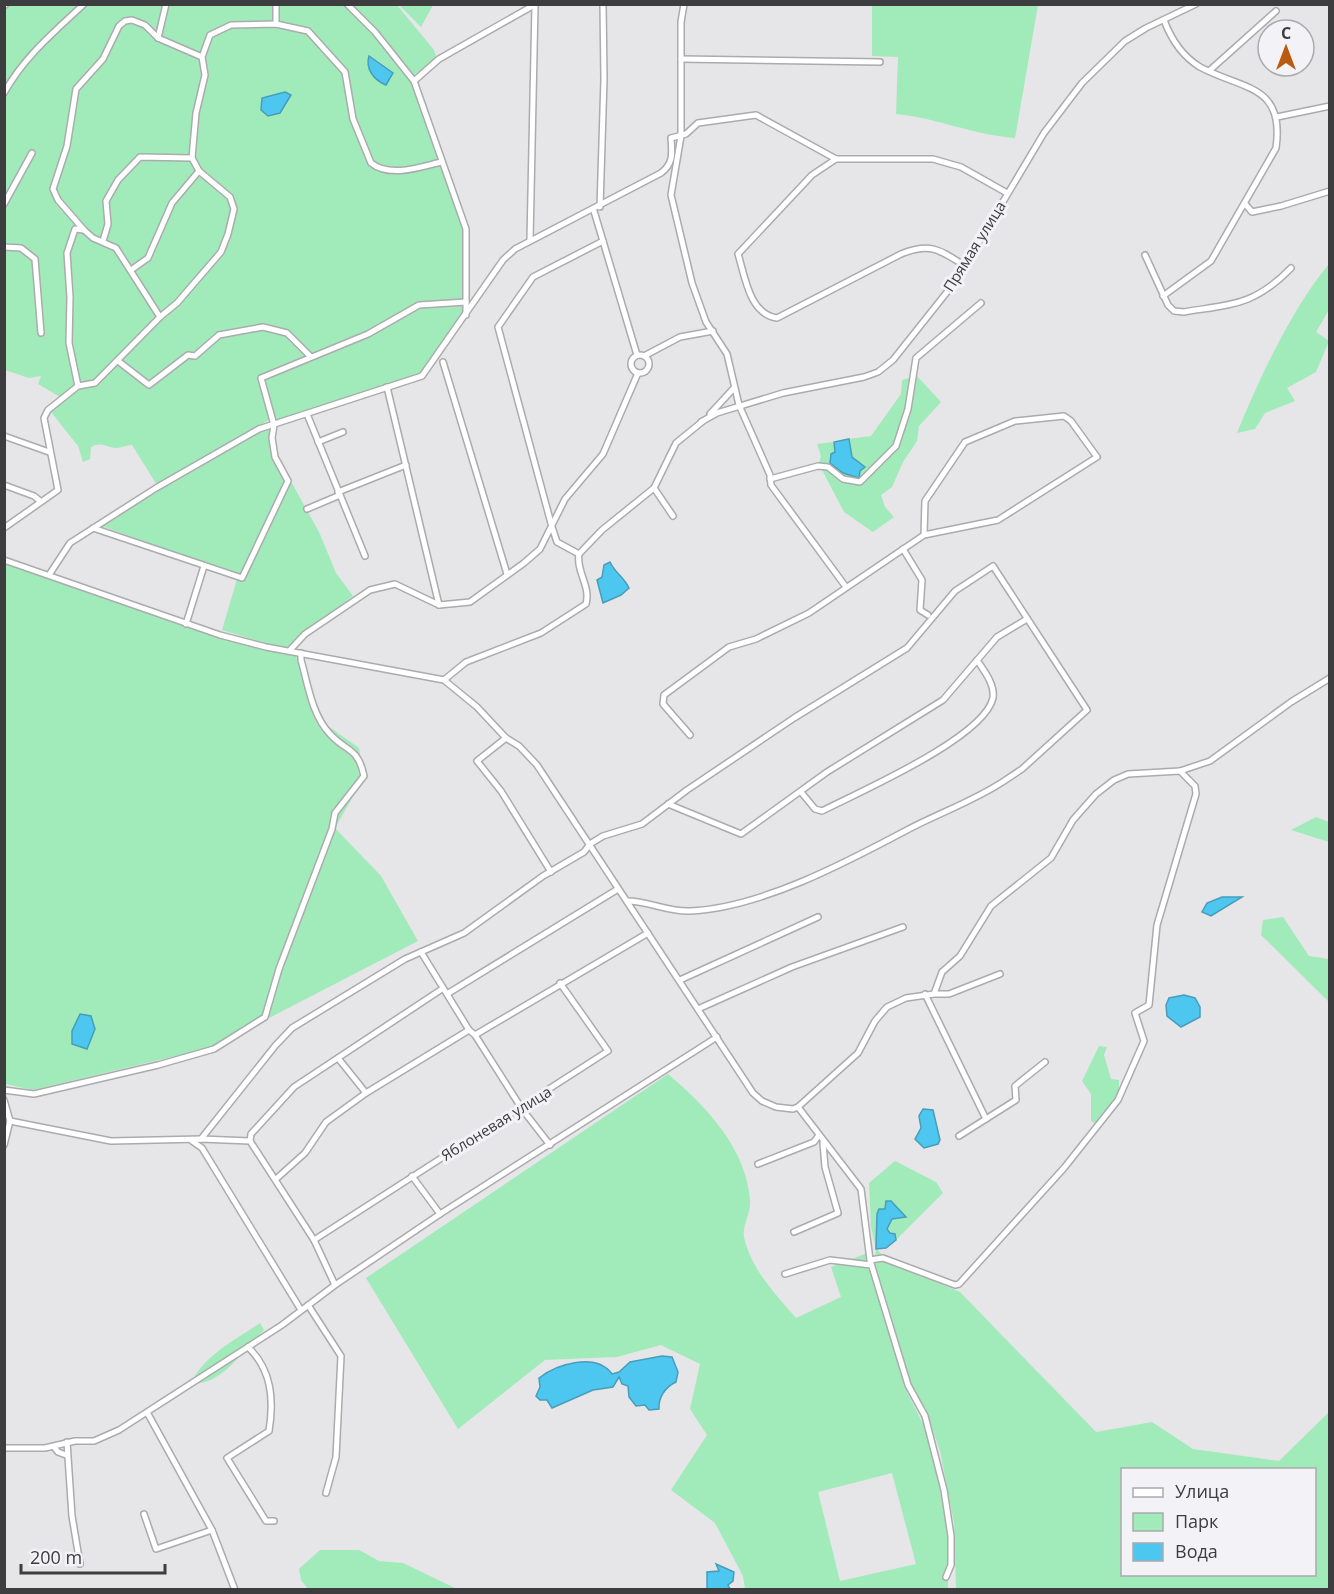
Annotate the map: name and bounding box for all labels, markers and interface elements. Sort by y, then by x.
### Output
north arrow [1256,18,1316,78]
text: С [1281,22,1291,44]
street label: Прямая улица [938,197,1010,295]
street label: Яблоневая улица [437,1081,555,1165]
legend [1121,1468,1316,1576]
text: Улица [1175,1479,1229,1503]
text: Парк [1175,1509,1219,1533]
scale bar [21,1537,165,1575]
text: Вода [1175,1539,1218,1563]
text: 200 m [30,1545,82,1569]

